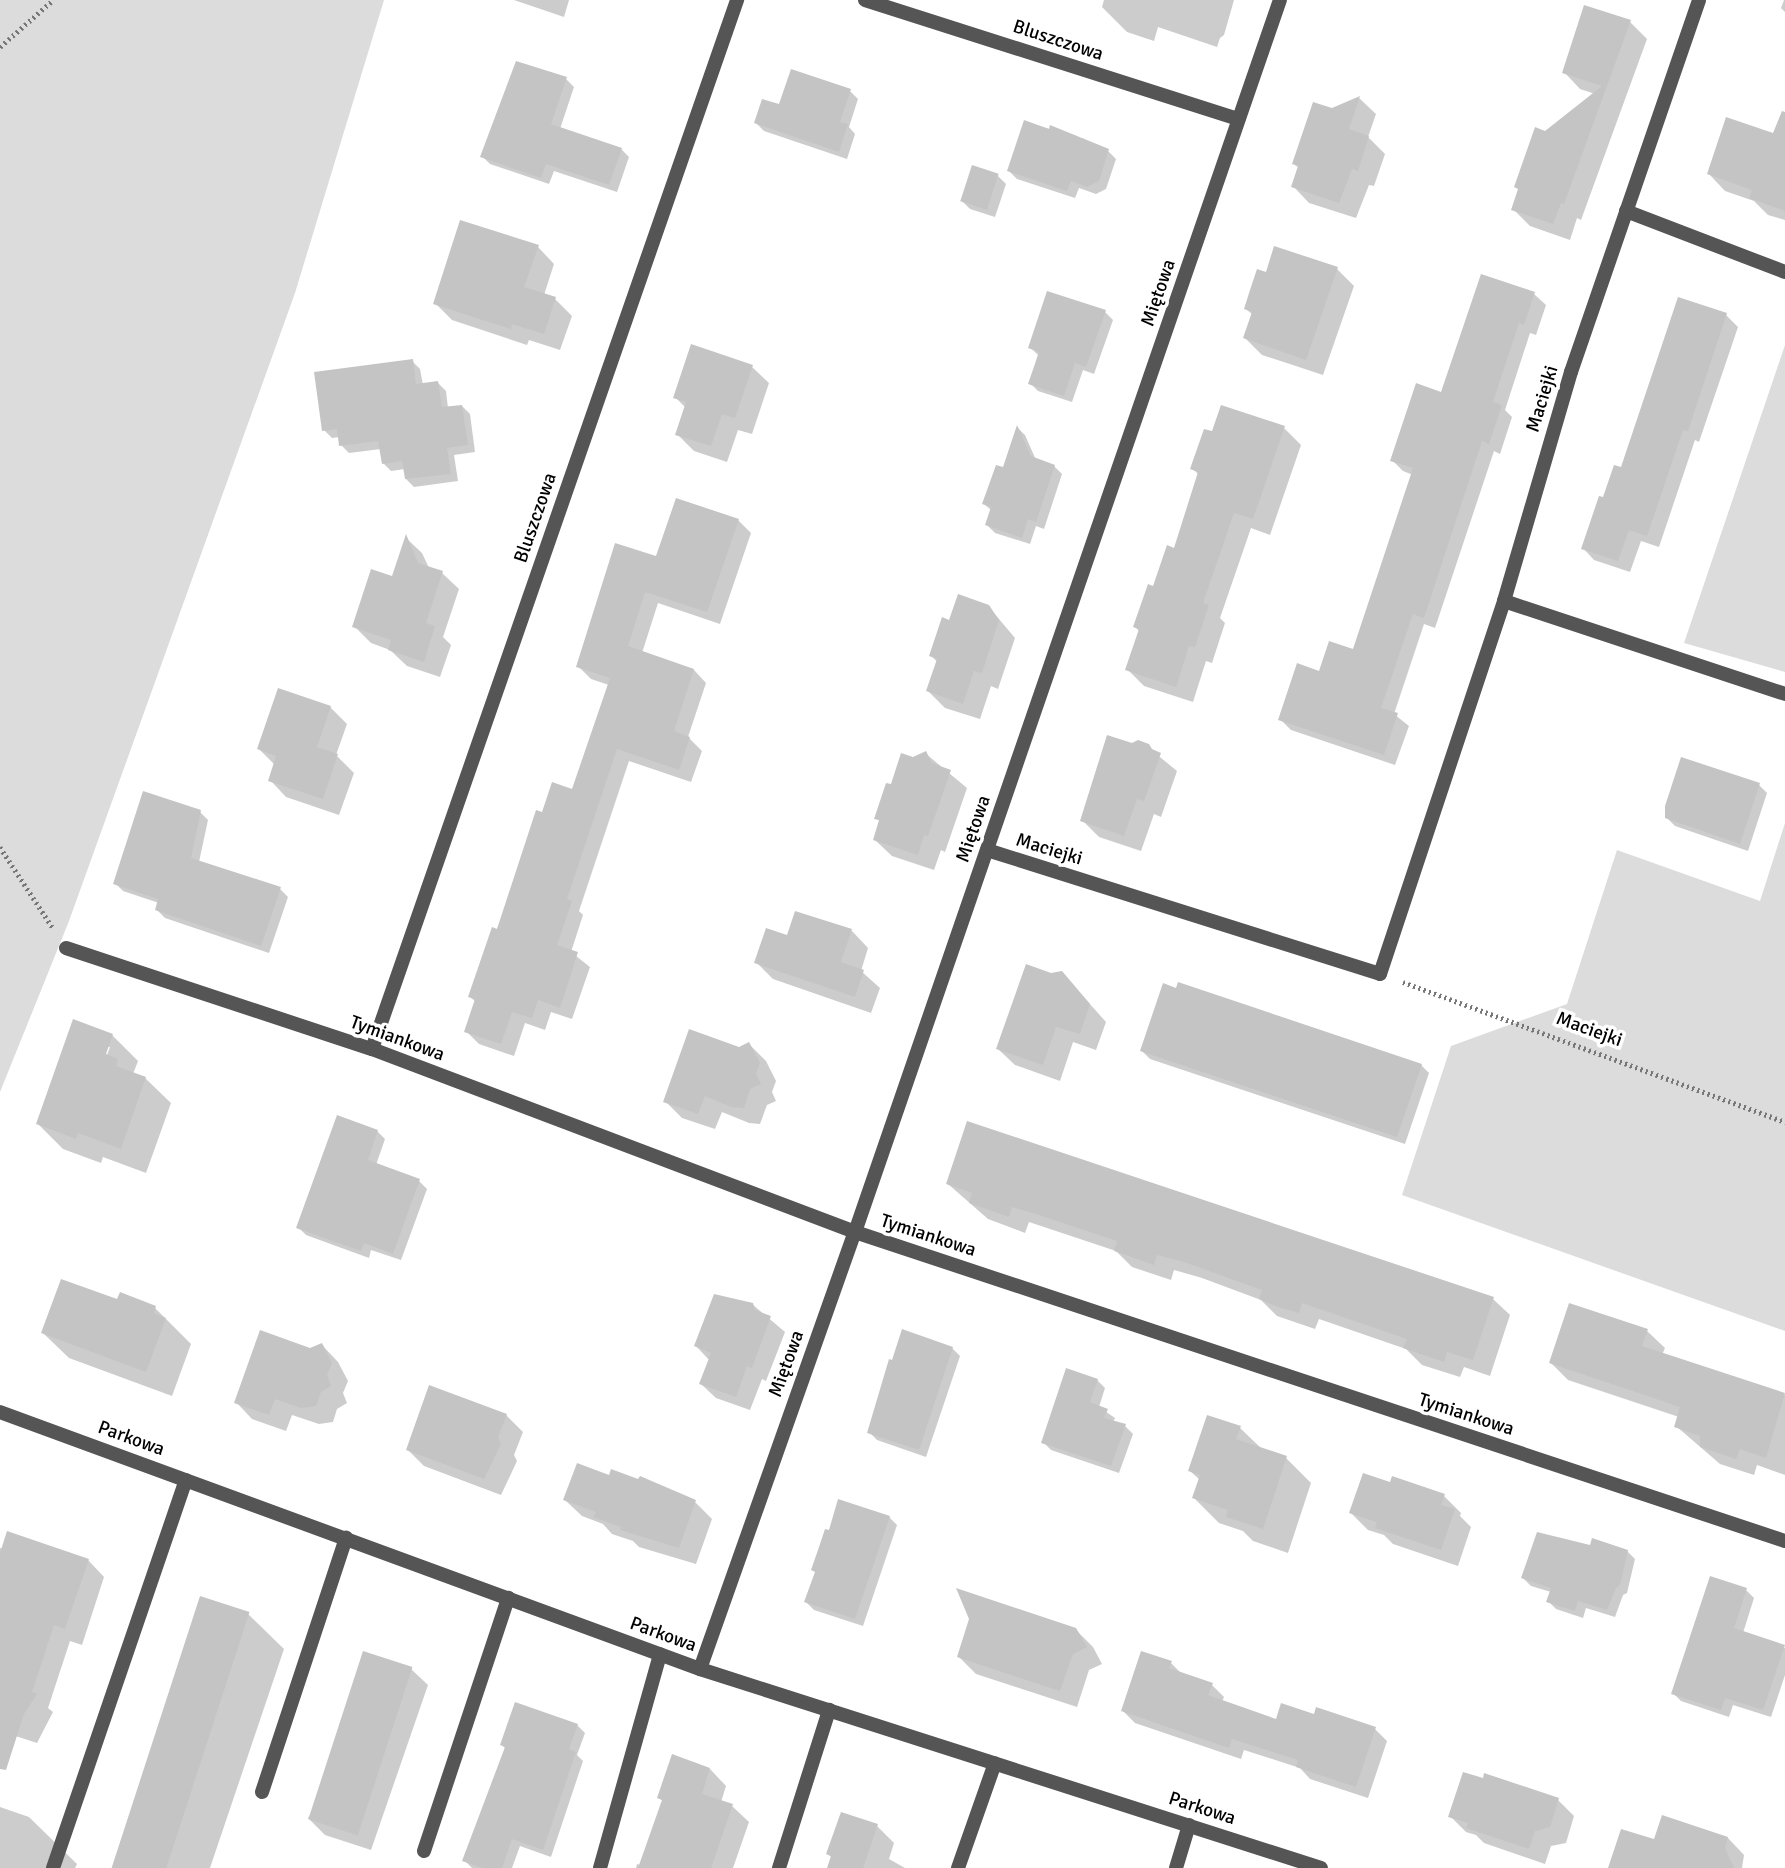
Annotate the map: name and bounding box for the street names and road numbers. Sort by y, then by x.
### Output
street label: Bluszczowa [1010,16,1106,66]
street label: Miętowa [1137,257,1181,329]
street label: Maciejki [1522,363,1564,435]
street label: Bluszczowa [510,470,562,566]
street label: Miętowa [952,793,996,865]
street label: Maciejki [1013,829,1085,871]
street label: Maciejki [1553,1008,1625,1052]
street label: Tymiankowa [346,1011,448,1067]
street label: Tymiankowa [877,1210,979,1262]
street label: Miętowa [764,1328,810,1400]
street label: Tymiankowa [1415,1389,1517,1441]
street label: Parkowa [95,1416,167,1462]
street label: Parkowa [627,1612,699,1658]
street label: Parkowa [1166,1787,1238,1831]

